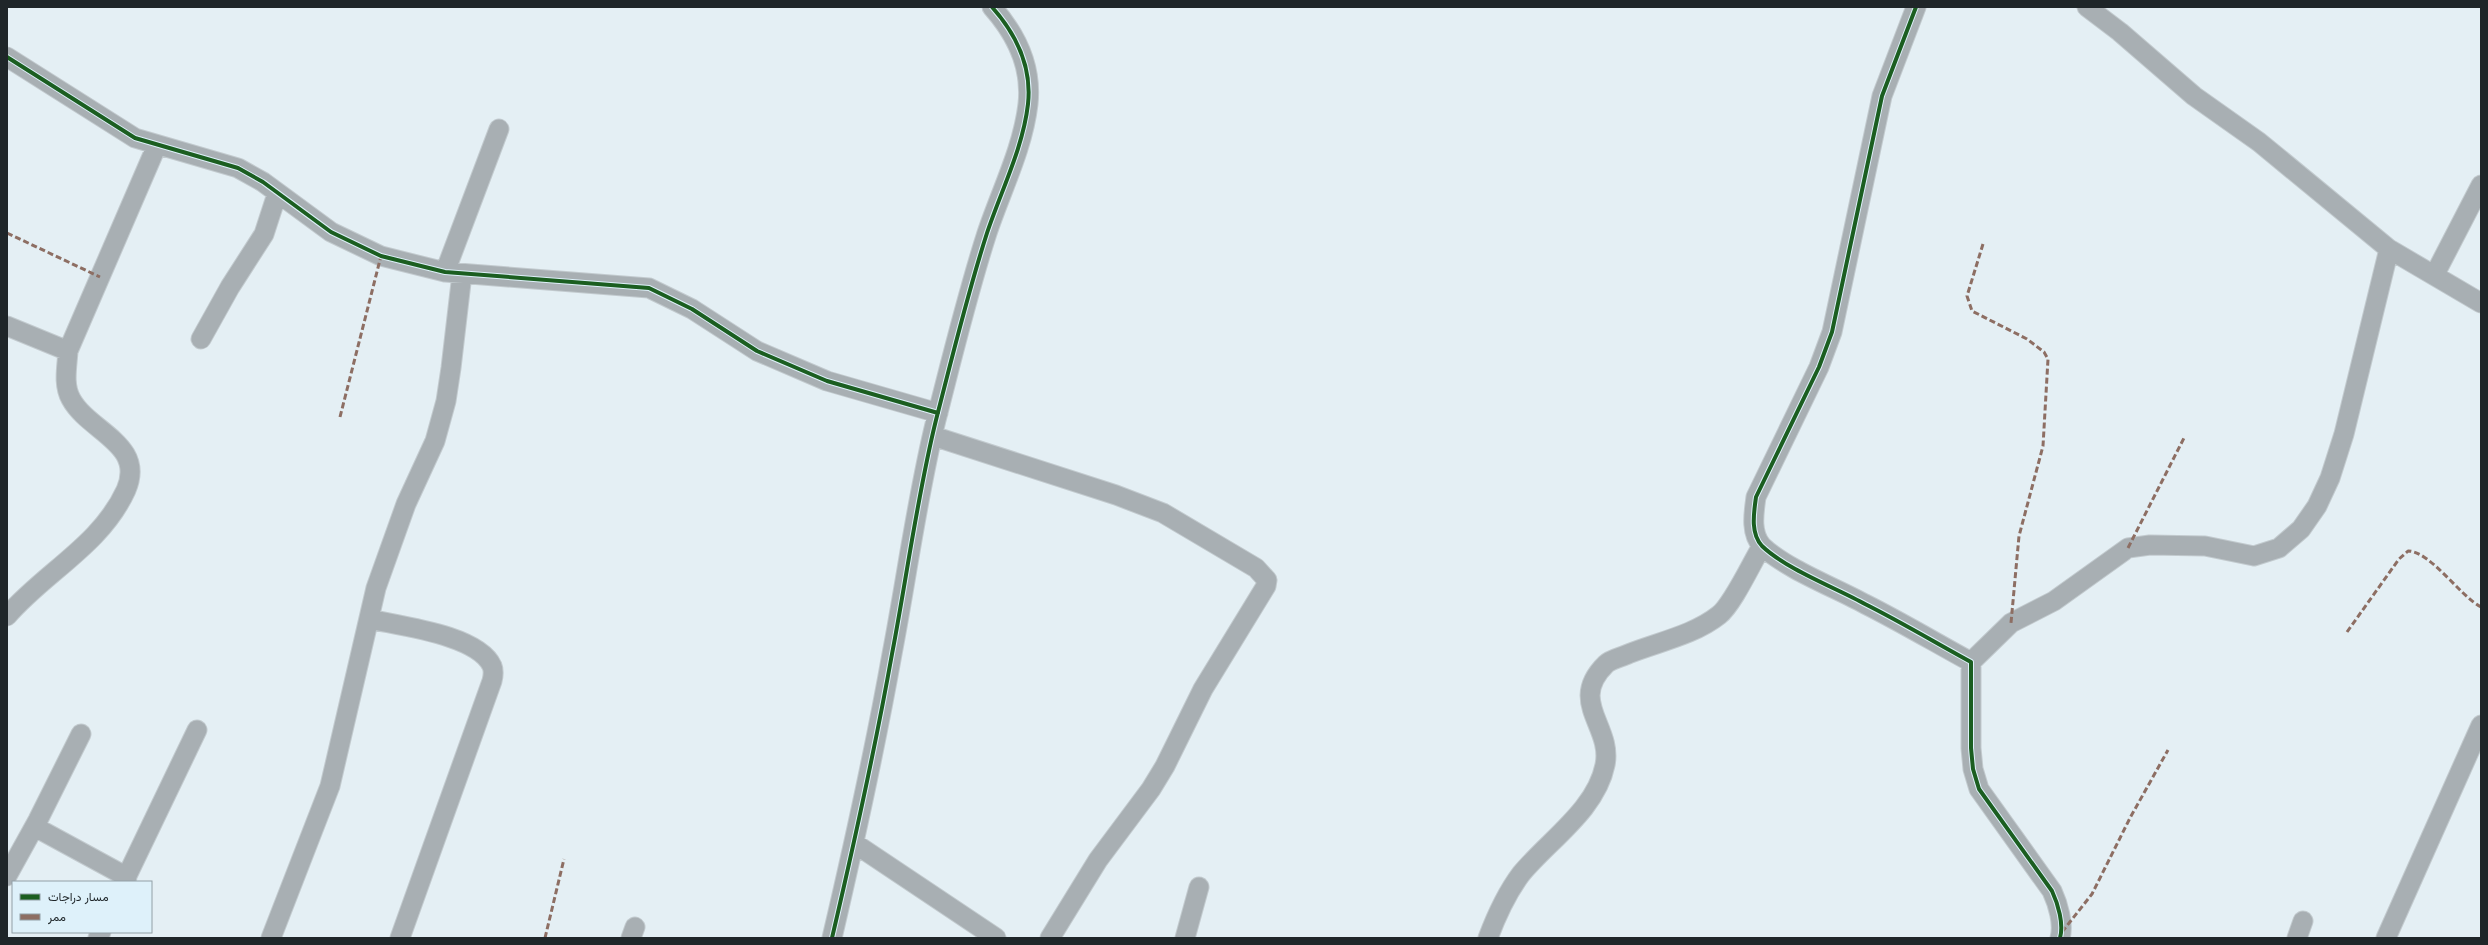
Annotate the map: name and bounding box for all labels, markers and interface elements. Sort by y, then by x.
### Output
legend [12,881,152,933]
text: مسار دراجات [48,889,109,905]
text: ممر [47,909,66,925]

